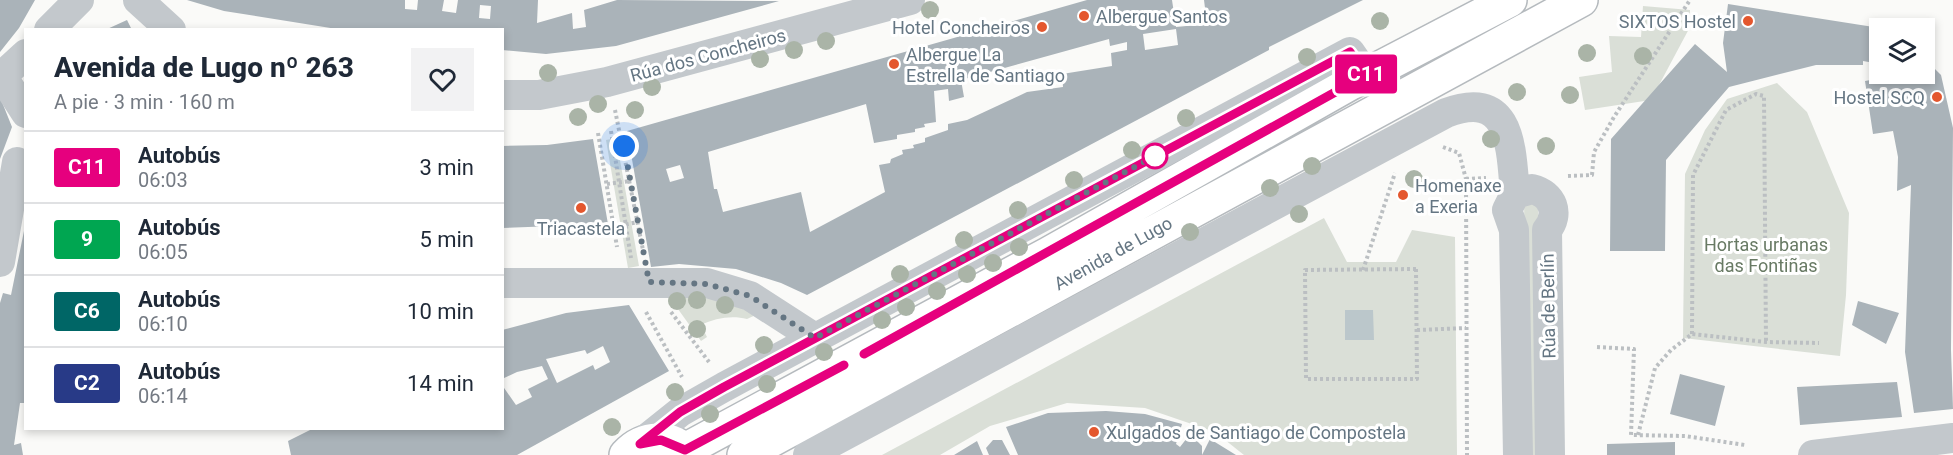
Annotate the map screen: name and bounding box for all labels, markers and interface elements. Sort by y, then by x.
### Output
place label: Albergue Santos [1096,6,1227,27]
marker: Albergue Santos [1077,9,1091,23]
place label: SIXTOS Hostel [1619,11,1736,32]
marker: SIXTOS Hostel [1741,14,1755,28]
place label: Hotel Concheiros [892,17,1030,38]
map controls [1869,18,1935,84]
button: layers [1869,18,1935,84]
marker: Hotel Concheiros [1035,20,1049,34]
street label: Rúa dos Concheiros [628,24,788,86]
place label: Albergue La Estrella de Santiago [906,44,1065,86]
button: heart [411,48,474,111]
text: Avenida de Lugo nº 263 [54,51,354,84]
line badge: C11 [1332,54,1400,94]
marker: Albergue La Estrella de Santiago [887,57,901,71]
text: C11 [1347,62,1385,86]
place label: Hostel SCQ [1834,87,1925,108]
text: A pie · 3 min · 160 m [54,90,235,114]
marker: Hostel SCQ [1930,90,1944,104]
your location [609,131,639,161]
text: Autobús [138,143,221,168]
unlabelled marker [1142,143,1168,169]
text: C11 [68,155,106,179]
text: 3 min [419,155,474,180]
text: 06:03 [138,168,188,192]
place label: Homenaxe a Exeria [1415,175,1501,217]
marker: Homenaxe a Exeria [1396,188,1410,202]
marker: Triacastela [574,201,588,215]
street label: Avenida de Lugo [1050,212,1176,294]
text: Autobús [138,215,221,240]
place label: Triacastela [537,218,625,239]
text: 9 [81,227,93,251]
text: 5 min [419,227,474,252]
park label: Hortas urbanas das Fontiñas [1704,234,1828,276]
text: 06:05 [138,240,188,264]
street label: Rúa de Berlín [1537,253,1559,359]
text: Autobús [138,287,221,312]
text: C6 [74,299,100,323]
text: 10 min [407,299,474,324]
text: 06:10 [138,312,188,336]
text: Autobús [138,359,221,384]
text: C2 [74,371,100,395]
text: 14 min [407,371,474,396]
text: 06:14 [138,384,188,408]
place label: Xulgados de Santiago de Compostela [1106,422,1406,443]
marker: Xulgados de Santiago de Compostela [1087,425,1101,439]

